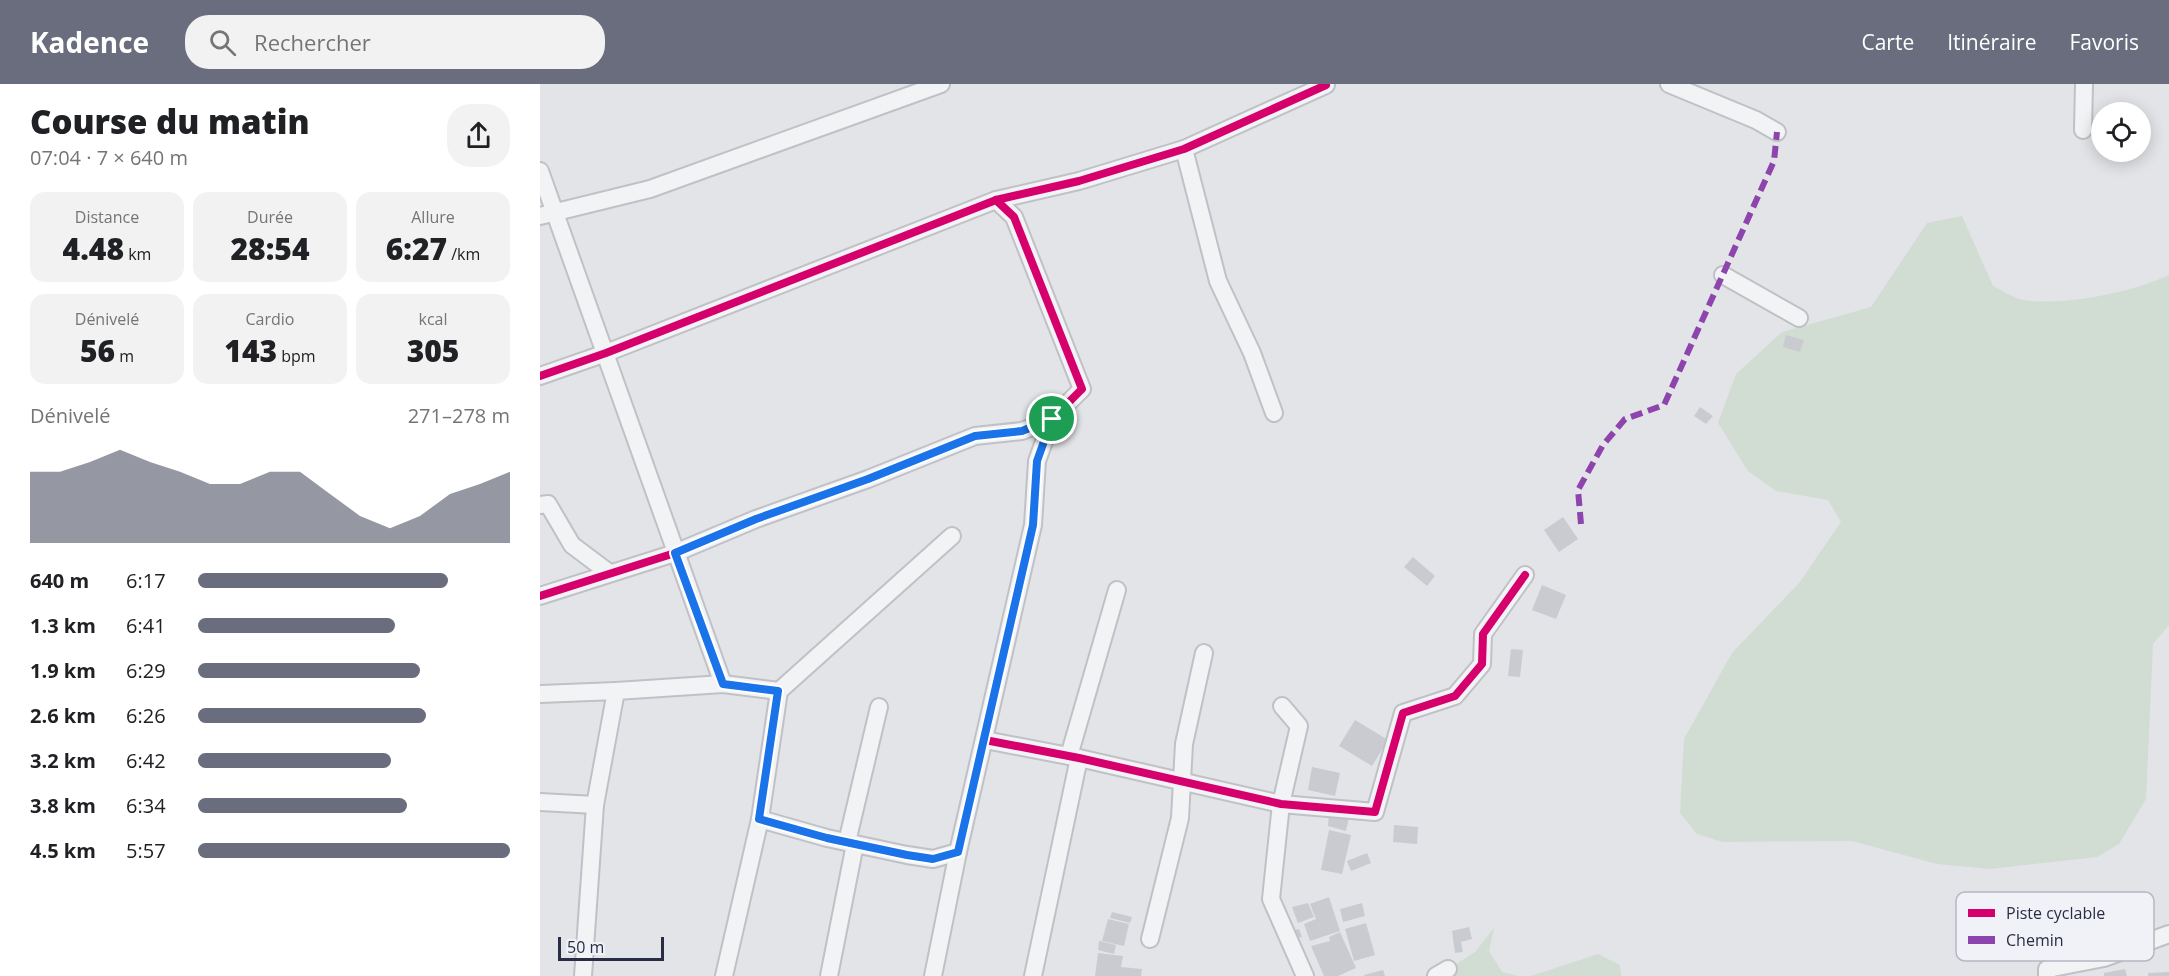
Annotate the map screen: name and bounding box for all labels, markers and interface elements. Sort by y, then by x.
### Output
search box [185,15,605,69]
text: Kadence [30,23,149,61]
icon: search [206,26,239,59]
text: Rechercher [254,27,371,57]
text: Carte [1861,28,1914,56]
text: Itinéraire [1947,28,2036,56]
text: Favoris [2069,28,2139,56]
text: Course du matin [30,99,310,144]
map controls [2091,102,2151,162]
button: locate [2091,102,2151,162]
button: share [447,104,510,167]
text: 07:04 · 7 × 640 m [30,144,188,171]
text: Distance [75,206,139,228]
text: Durée [247,206,293,228]
text: Allure [411,206,455,228]
text: 4.48 [63,228,124,269]
text: 28:54 [231,228,309,269]
text: 6:27 [386,228,447,269]
text: km [124,243,151,265]
text: /km [447,243,480,265]
text: Dénivelé [75,308,139,330]
text: Cardio [246,308,294,330]
text: kcal [419,308,448,330]
text: 56 [80,330,115,371]
text: 143 [224,330,277,371]
text: 305 [407,330,459,371]
text: m [115,345,134,367]
text: bpm [277,345,316,367]
pin [1026,393,1077,444]
text: Dénivelé [30,402,111,429]
text: 271–278 m [408,402,510,429]
icon: arrive [1035,402,1068,435]
text: 640 m [30,567,89,594]
text: 6:17 [126,567,166,594]
text: 1.3 km [30,612,96,639]
text: 6:41 [126,612,166,639]
text: 1.9 km [30,657,96,684]
text: 6:29 [126,657,166,684]
text: 2.6 km [30,702,96,729]
text: 6:26 [126,702,166,729]
text: 3.2 km [30,747,96,774]
text: 6:42 [126,747,166,774]
text: 3.8 km [30,792,96,819]
text: 6:34 [126,792,166,819]
text: 4.5 km [30,837,96,864]
text: 5:57 [126,837,166,864]
legend [1956,892,2154,961]
text: Piste cyclable [2006,902,2105,924]
text: Chemin [2006,929,2064,951]
scale bar [558,934,664,962]
text: 50 m [567,936,604,958]

